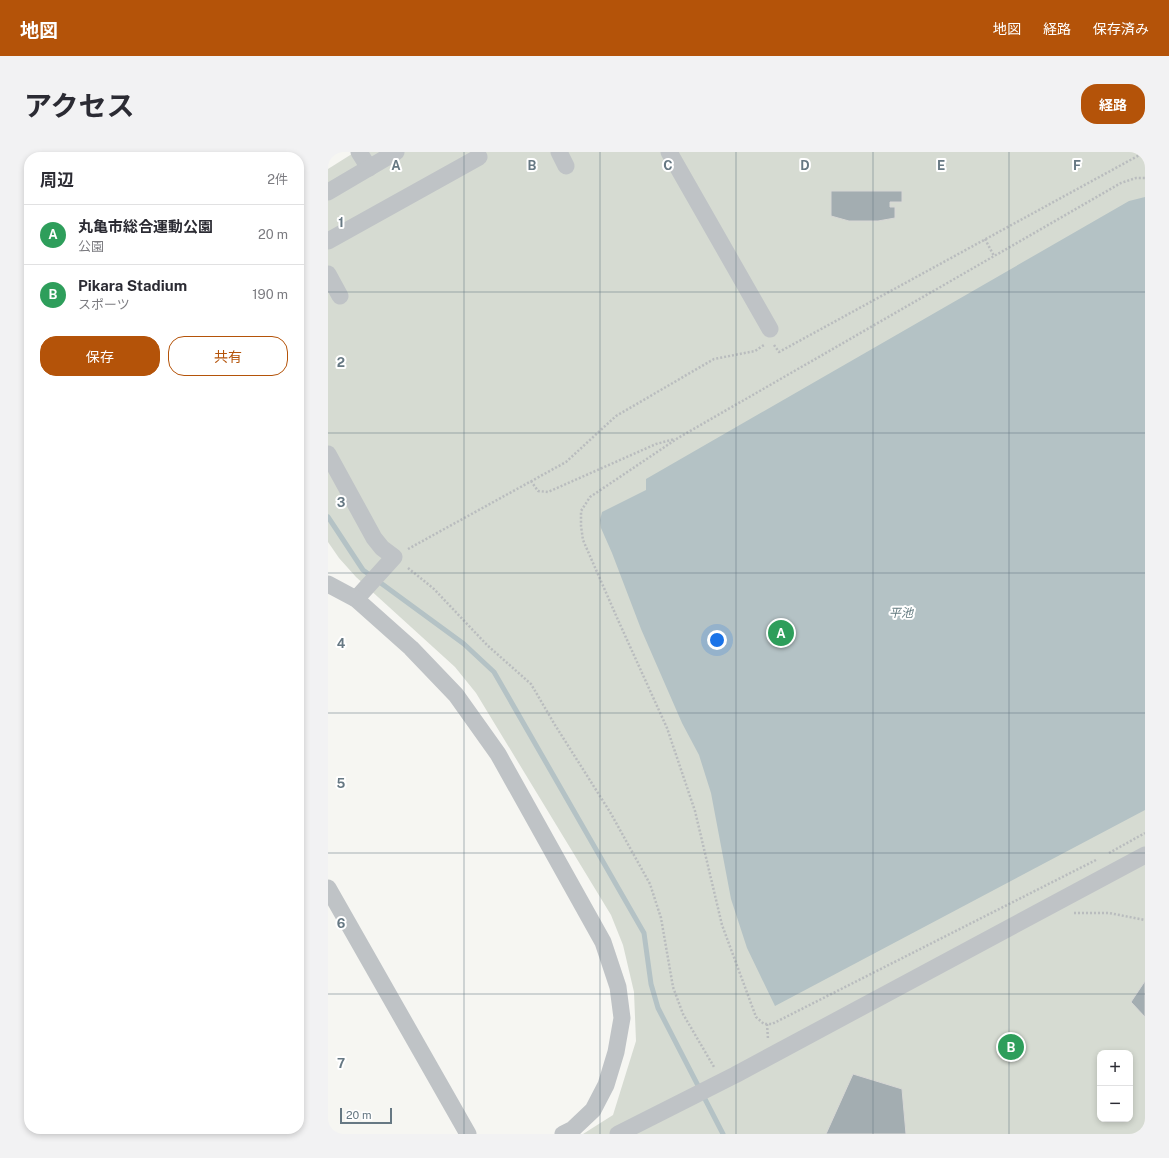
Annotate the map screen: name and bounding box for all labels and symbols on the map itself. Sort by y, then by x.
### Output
text: A [391,158,401,173]
text: B [528,158,537,173]
text: C [663,158,673,173]
text: D [800,158,810,173]
text: E [937,158,945,173]
text: F [1073,158,1081,173]
text: 1 [338,215,344,230]
text: 2 [337,355,345,370]
text: 3 [337,495,346,510]
water label: 平池 [889,606,914,620]
pin: A [768,618,794,648]
your location [707,630,727,650]
text: 4 [337,636,346,651]
text: 5 [337,776,346,791]
text: 6 [337,916,346,931]
pin: B [998,1032,1024,1062]
text: 7 [337,1056,345,1071]
scale bar [340,1106,392,1125]

